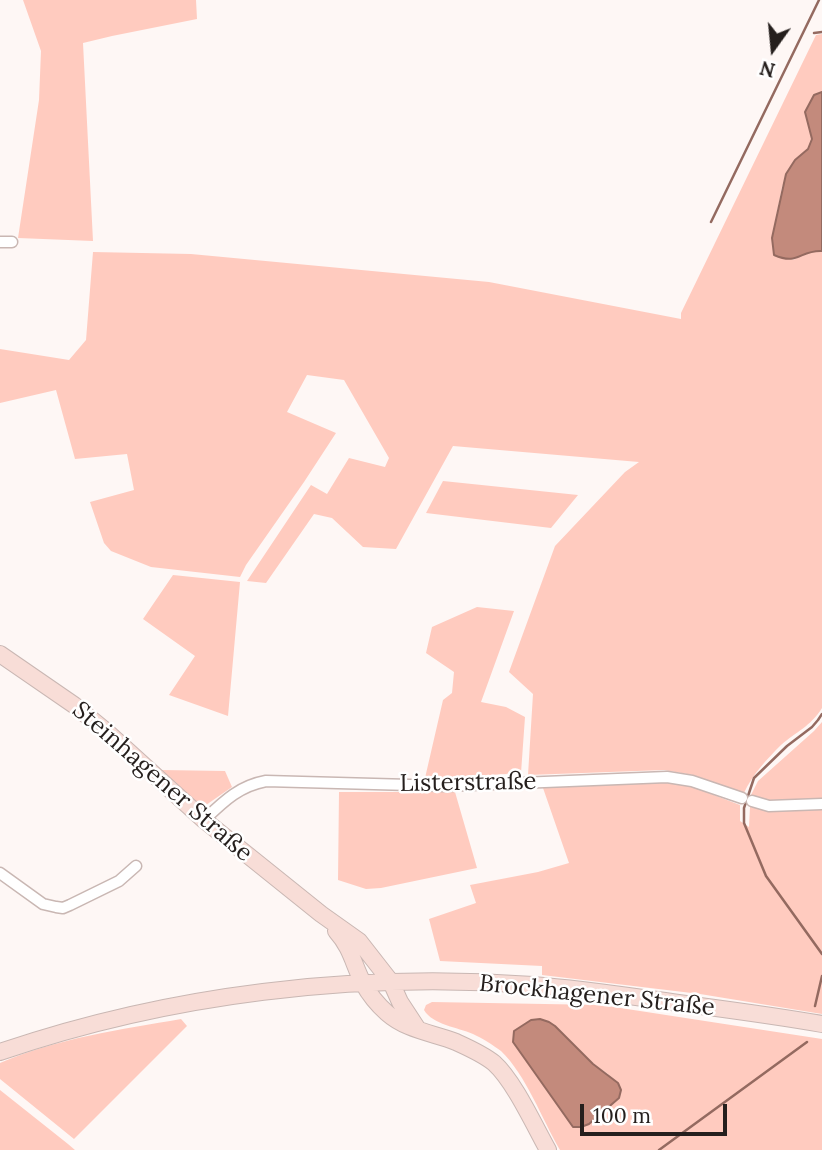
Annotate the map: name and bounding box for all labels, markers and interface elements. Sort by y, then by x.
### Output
north arrow [738,14,808,84]
text: N [757,56,778,83]
street label: Steinhagener Straße [66,696,258,868]
street label: Listerstraße [399,767,537,799]
street label: Brockhagener Straße [478,969,716,1023]
scale bar [584,1090,731,1134]
text: 100 m [593,1102,651,1129]

